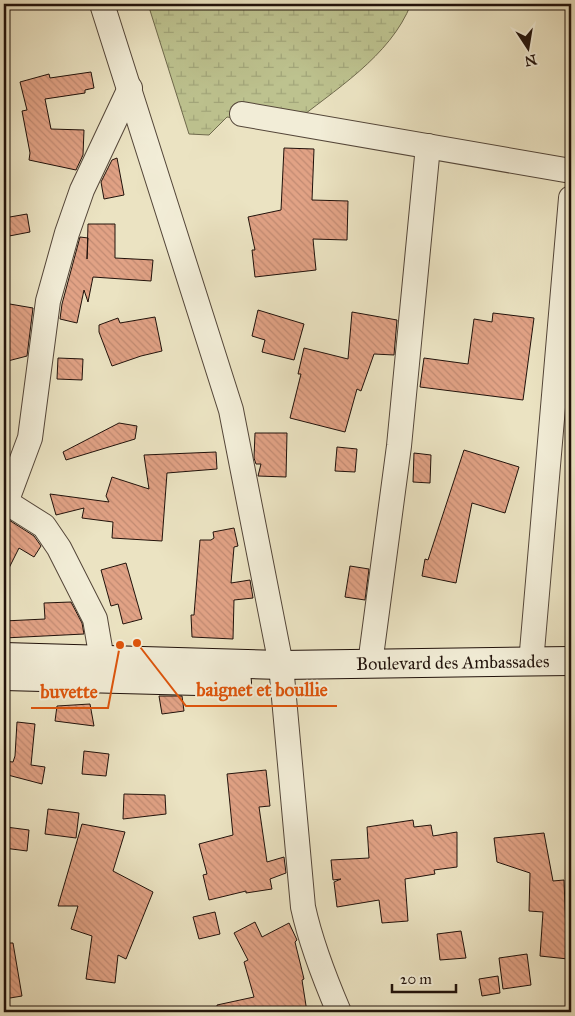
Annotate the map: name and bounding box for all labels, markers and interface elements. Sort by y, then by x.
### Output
north arrow [502,22,552,72]
text: N [523,51,538,70]
street label: Boulevard des Ambassades [356,650,550,675]
callout: baignet et boullie [186,672,337,706]
callout: buvette [31,674,108,708]
text: baignet et boullie [195,678,328,702]
text: buvette [39,680,98,703]
scale bar [392,961,456,993]
text: 20 m [400,970,432,988]

